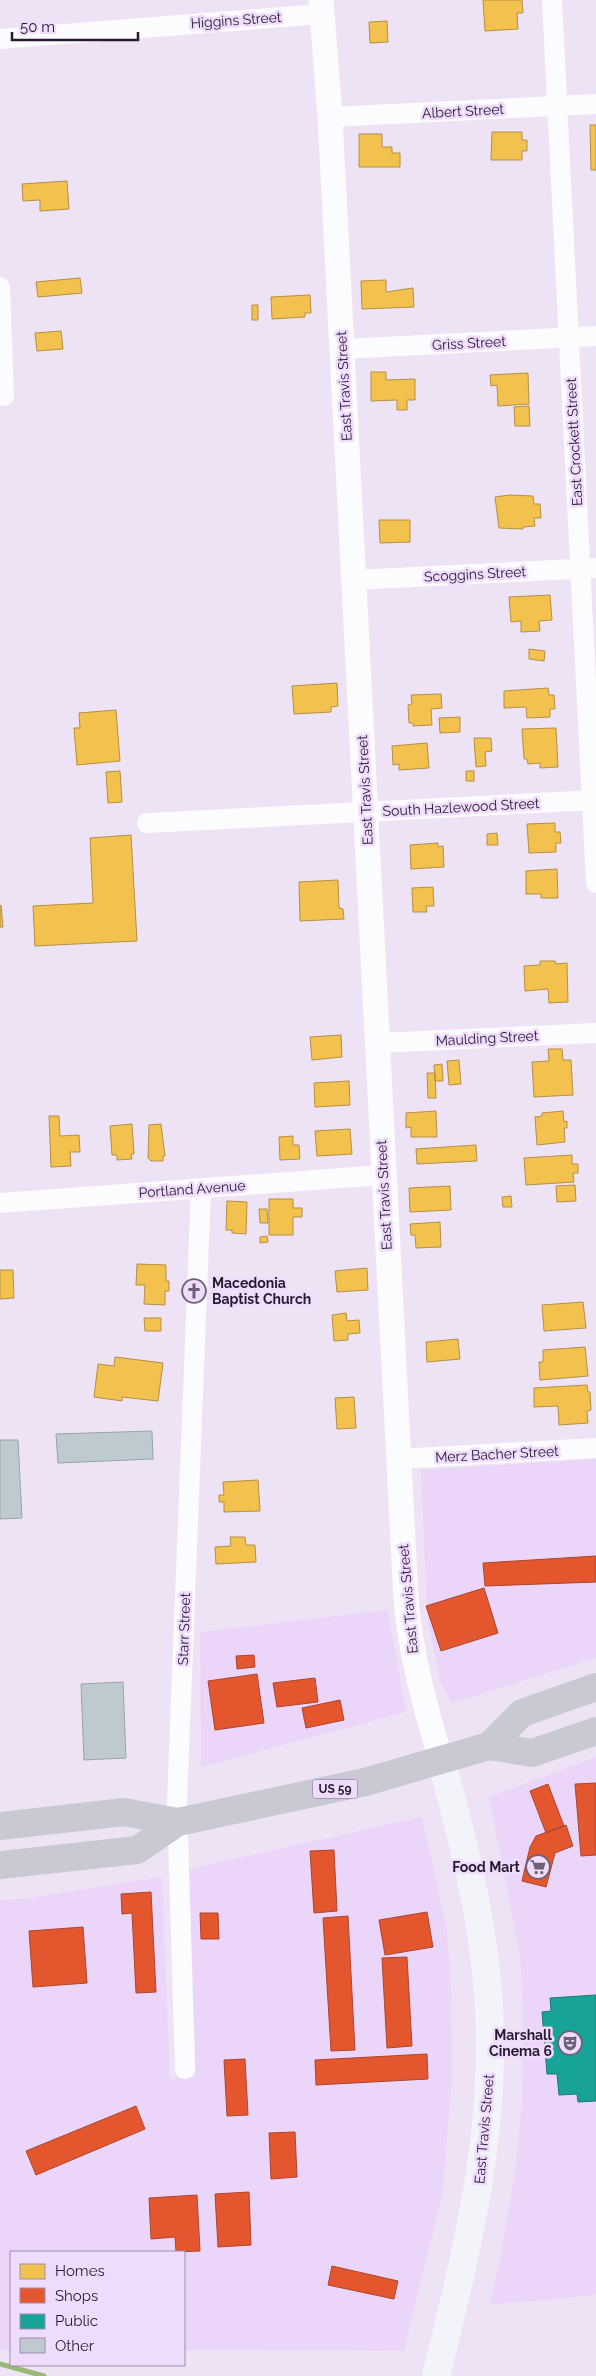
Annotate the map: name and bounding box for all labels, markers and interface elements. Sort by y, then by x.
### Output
street label: Higgins Street [190,9,282,31]
scale bar [12,10,139,42]
text: 50 m [20,18,55,36]
street label: Albert Street [422,101,505,121]
street label: East Travis Street [333,330,355,441]
street label: Griss Street [432,333,507,353]
street label: East Crockett Street [563,377,585,507]
street label: Scoggins Street [424,563,527,585]
street label: East Travis Street [354,734,376,845]
street label: South Hazlewood Street [382,795,540,819]
street label: Maulding Street [435,1027,539,1049]
street label: East Travis Street [373,1139,395,1250]
street label: Portland Avenue [138,1177,246,1201]
place label: Macedonia Baptist Church [212,1275,311,1307]
church icon: Macedonia Baptist Church [181,1278,207,1304]
street label: Merz Bacher Street [435,1443,560,1465]
street label: East Travis Street [395,1543,421,1654]
street label: Starr Street [175,1592,193,1666]
road number: US 59 [312,1780,358,1798]
supermarket icon: Food Mart [525,1854,551,1880]
place label: Food Mart [452,1859,521,1875]
place label: Marshall Cinema 6 [489,2027,553,2059]
theatre icon: Marshall Cinema 6 [557,2030,583,2056]
street label: East Travis Street [471,2073,497,2184]
legend [10,2251,185,2366]
text: Homes [55,2262,105,2280]
text: Shops [55,2287,98,2305]
text: Public [55,2312,98,2330]
text: Other [55,2337,95,2355]

